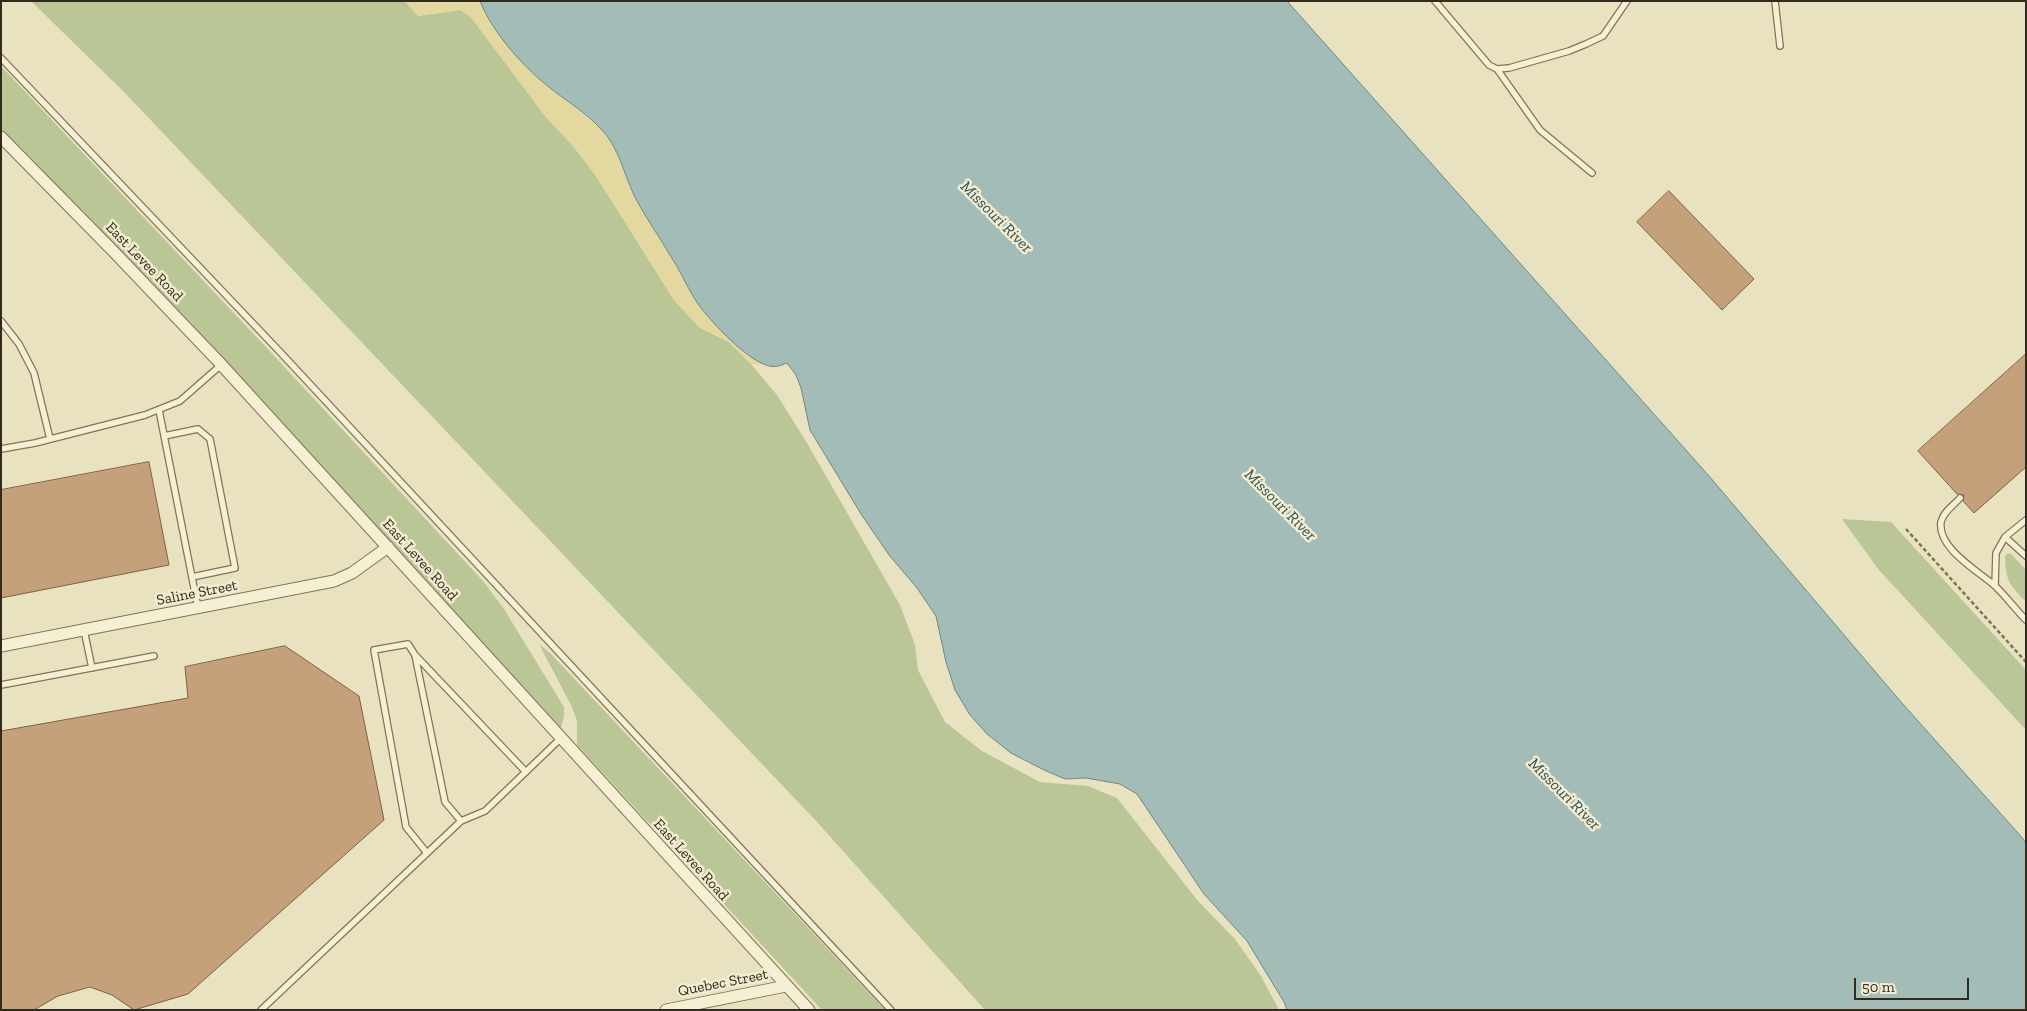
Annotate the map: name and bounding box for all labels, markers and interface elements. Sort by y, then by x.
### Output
water label: Missouri River [956,177,1036,257]
street label: East Levee Road [102,218,186,306]
water label: Missouri River [1240,465,1320,545]
street label: East Levee Road [379,515,461,605]
street label: Saline Street [155,576,239,610]
water label: Missouri River [1524,754,1604,834]
street label: East Levee Road [650,815,732,905]
street label: Quebec Street [676,965,770,1001]
scale bar [1857,968,1972,1000]
text: 50 m [1862,978,1895,996]

